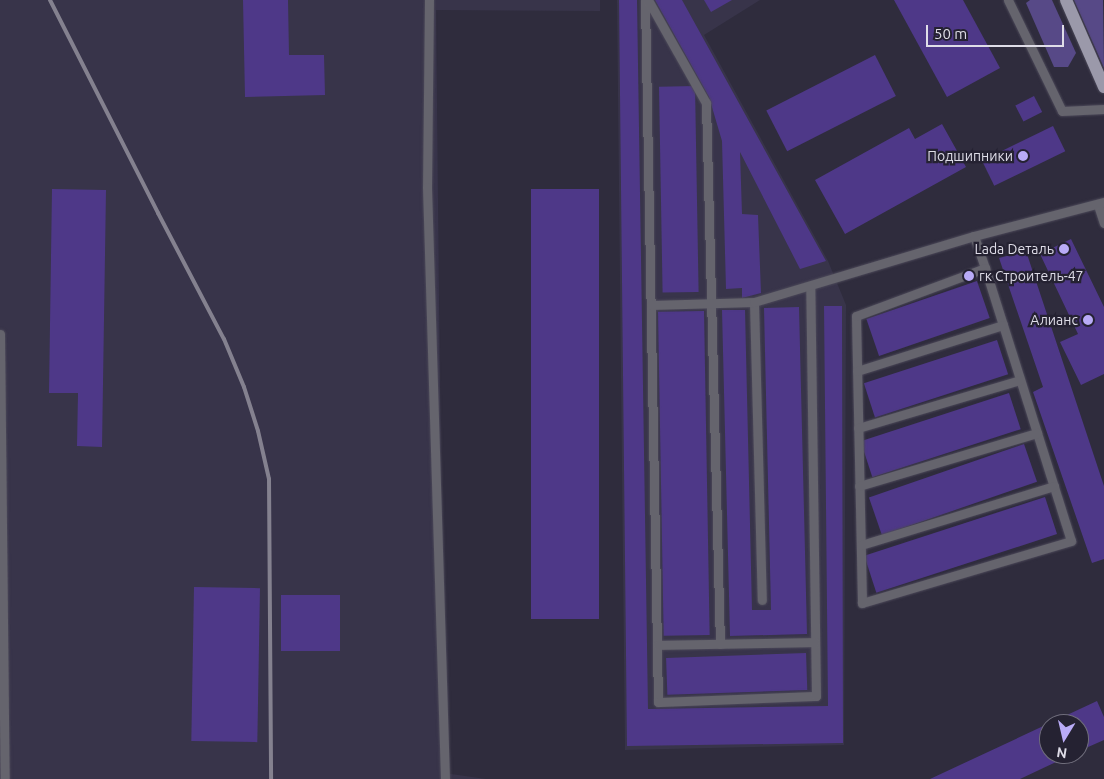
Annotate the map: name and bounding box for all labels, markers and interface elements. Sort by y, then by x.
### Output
scale bar [929,15,1066,47]
text: 50 m [934,25,967,42]
place label: Подшипники [927,148,1013,164]
marker: Подшипники [1017,150,1029,162]
place label: Lada Dеталь [975,241,1054,257]
marker: Lada Dеталь [1058,243,1070,255]
place label: гк Строитель-47 [979,268,1083,284]
marker: гк Строитель-47 [963,270,975,282]
place label: Алианс [1030,312,1078,328]
marker: Алианс [1082,314,1094,326]
north arrow [1039,714,1089,764]
text: N [1055,744,1068,762]

